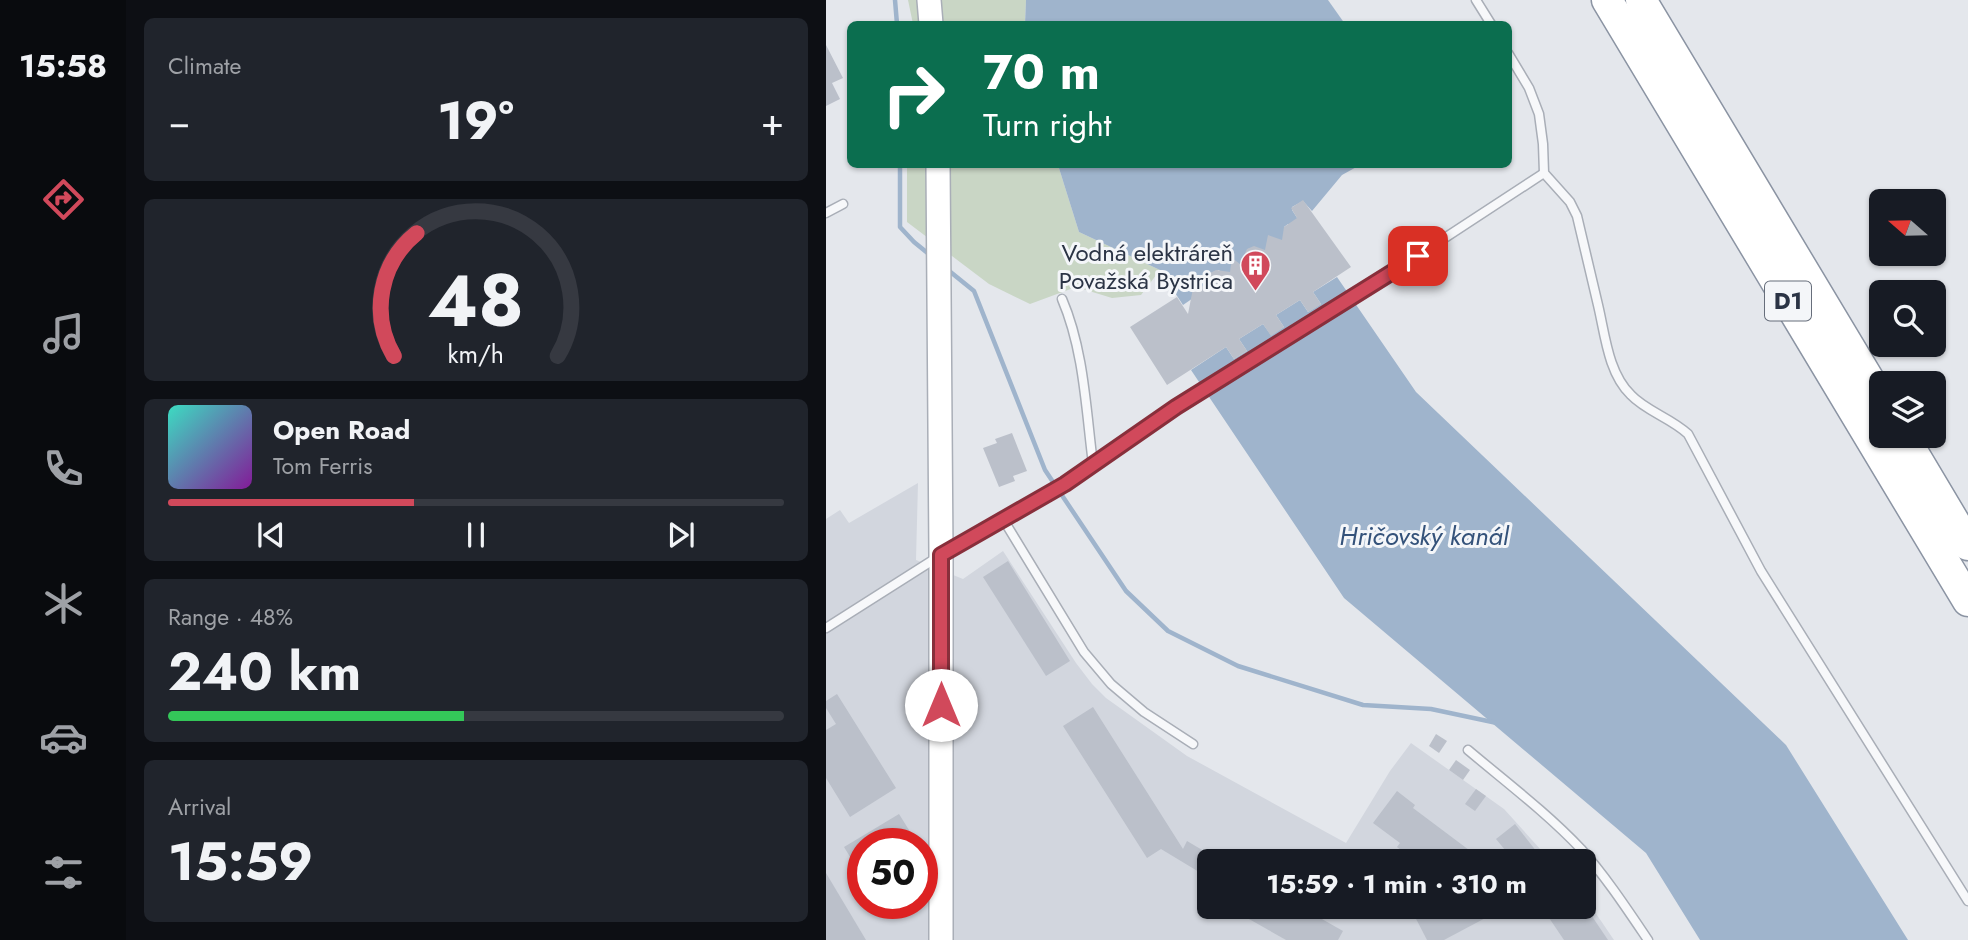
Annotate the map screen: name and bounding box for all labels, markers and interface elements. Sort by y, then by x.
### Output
text: 70 m [983,37,1100,107]
text: 15:58 [19,43,107,89]
text: Climate [168,49,241,83]
icon: right [868,49,959,140]
text: 19° [437,83,514,159]
text: − [168,94,190,149]
text: + [761,94,784,149]
text: Turn right [983,102,1112,148]
icon: directions [39,175,88,224]
north arrow [1869,189,1946,266]
map controls [1869,189,1946,448]
pin [1388,226,1448,286]
place label: Vodná elektráreň Považská Bystrica [1059,235,1233,298]
icon: arrive [1399,237,1437,275]
text: 48 [428,248,524,353]
building icon: Vodná elektráreň Považská Bystrica [1239,249,1273,293]
button: search [1869,280,1946,357]
road number: D1 [1765,282,1811,320]
icon: music [39,309,88,358]
text: km/h [448,335,504,371]
button: layers [1869,371,1946,448]
text: Open Road [273,411,410,449]
icon: phone [39,444,88,493]
text: Tom Ferris [273,449,372,483]
icon: previous [252,516,290,554]
icon: pause [457,516,495,554]
icon: next [662,516,700,554]
water label: Hričovský kanál [1339,517,1510,555]
icon: climate [39,579,88,628]
text: Range · 48% [168,600,293,634]
text: 240 km [168,634,361,710]
position arrow [904,668,978,742]
icon: car [39,713,88,762]
text: Arrival [168,790,231,824]
text: 15:59 [168,824,313,900]
speed limit sign: 50 [847,828,938,919]
icon: filters [39,848,88,897]
text: 15:59 · 1 min · 310 m [1266,865,1527,903]

